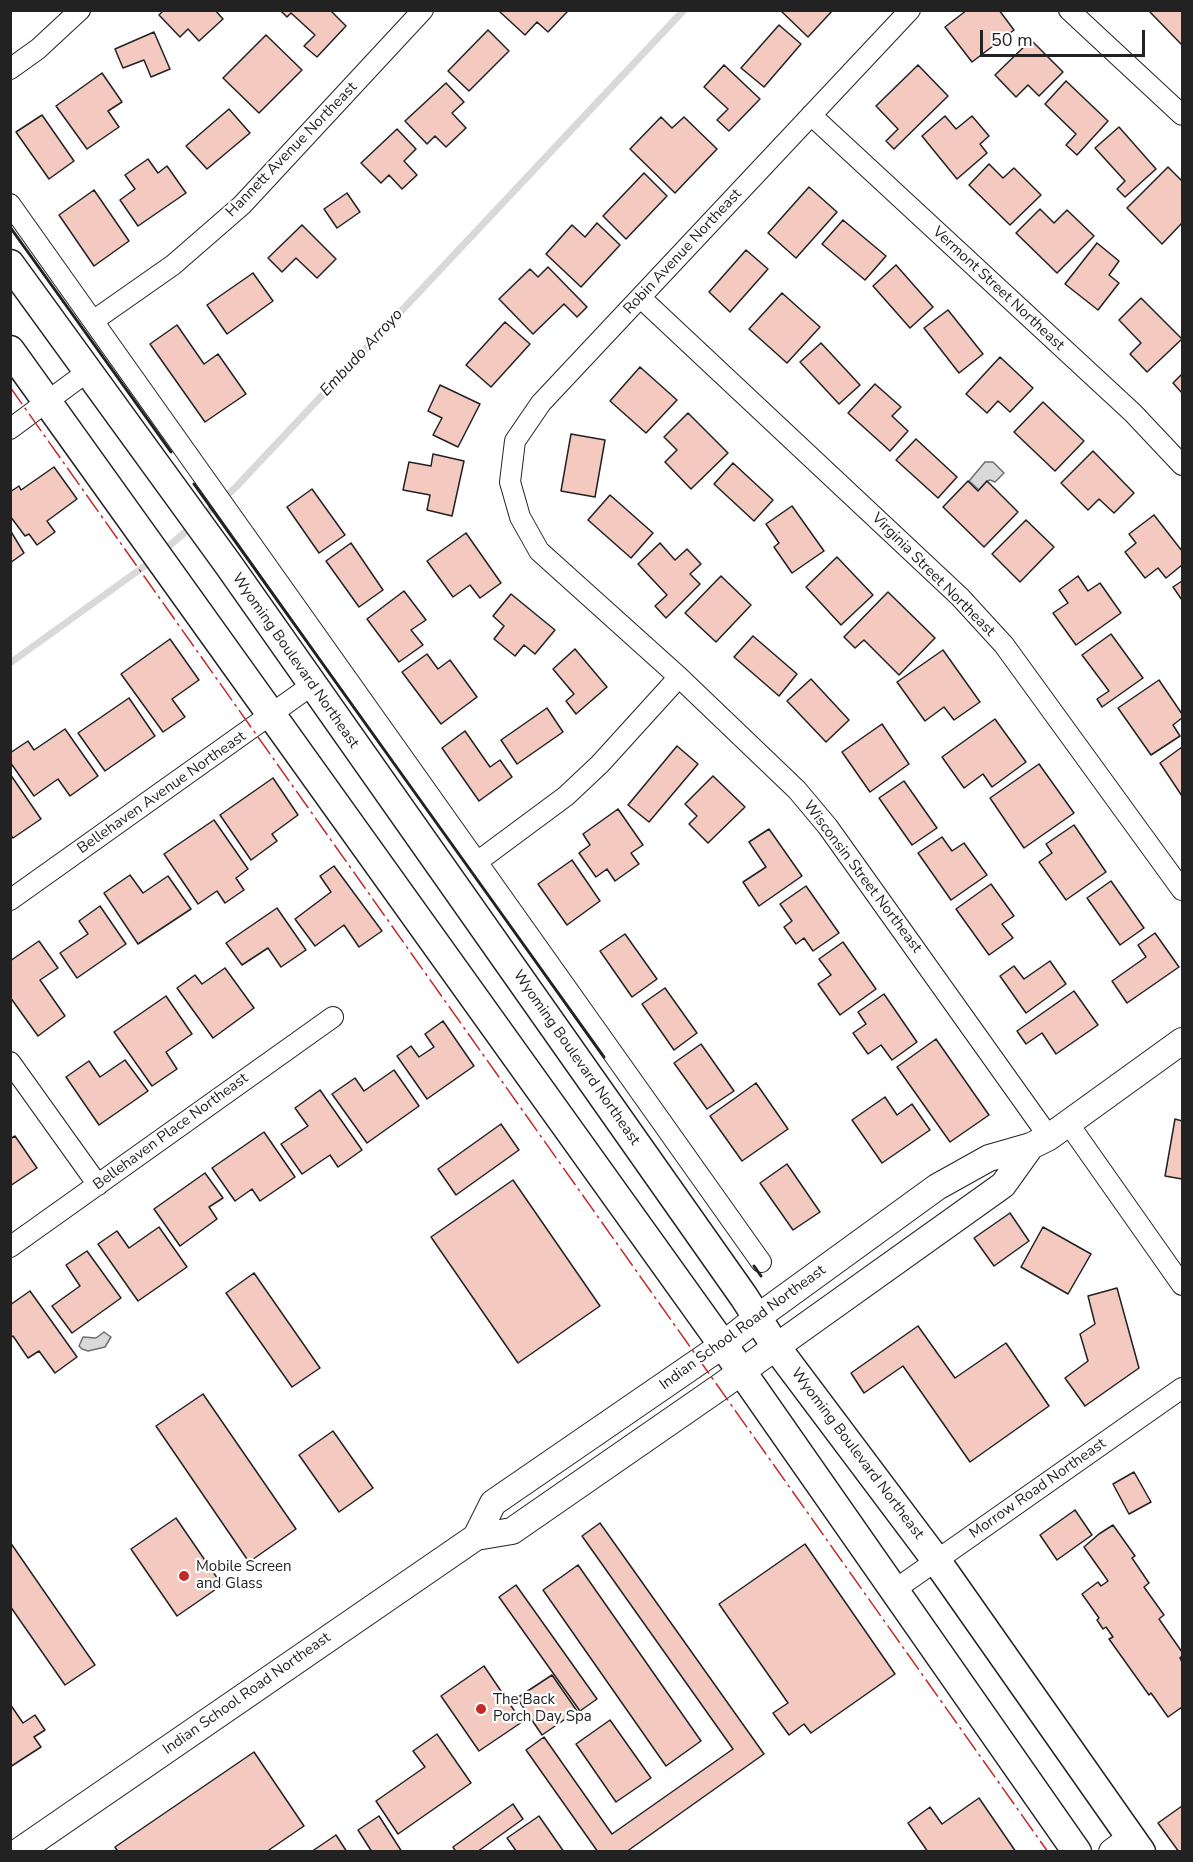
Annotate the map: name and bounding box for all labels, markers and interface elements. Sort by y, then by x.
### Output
scale bar [983,18,1148,56]
text: 50 m [991,28,1033,52]
street label: Hannett Avenue Northeast [223,79,361,221]
street label: Robin Avenue Northeast [620,186,746,318]
street label: Vermont Street Northeast [928,223,1068,355]
water label: Embudo Arroyo [317,305,407,401]
street label: Virginia Street Northeast [868,510,998,640]
street label: Wyoming Boulevard Northeast [228,570,362,752]
street label: Bellehaven Avenue Northeast [74,728,250,858]
street label: Wisconsin Street Northeast [799,797,925,957]
street label: Wyoming Boulevard Northeast [509,967,643,1149]
street label: Bellehaven Place Northeast [90,1070,252,1194]
street label: Indian School Road Northeast [657,1262,829,1394]
street label: Wyoming Boulevard Northeast [787,1365,927,1543]
street label: Morrow Road Northeast [966,1435,1110,1543]
place label: Mobile Screen and Glass [196,1558,292,1593]
marker: Mobile Screen and Glass [177,1569,191,1583]
street label: Indian School Road Northeast [160,1629,334,1759]
place label: The Back Porch Day Spa [493,1691,592,1726]
marker: The Back Porch Day Spa [474,1702,488,1716]

